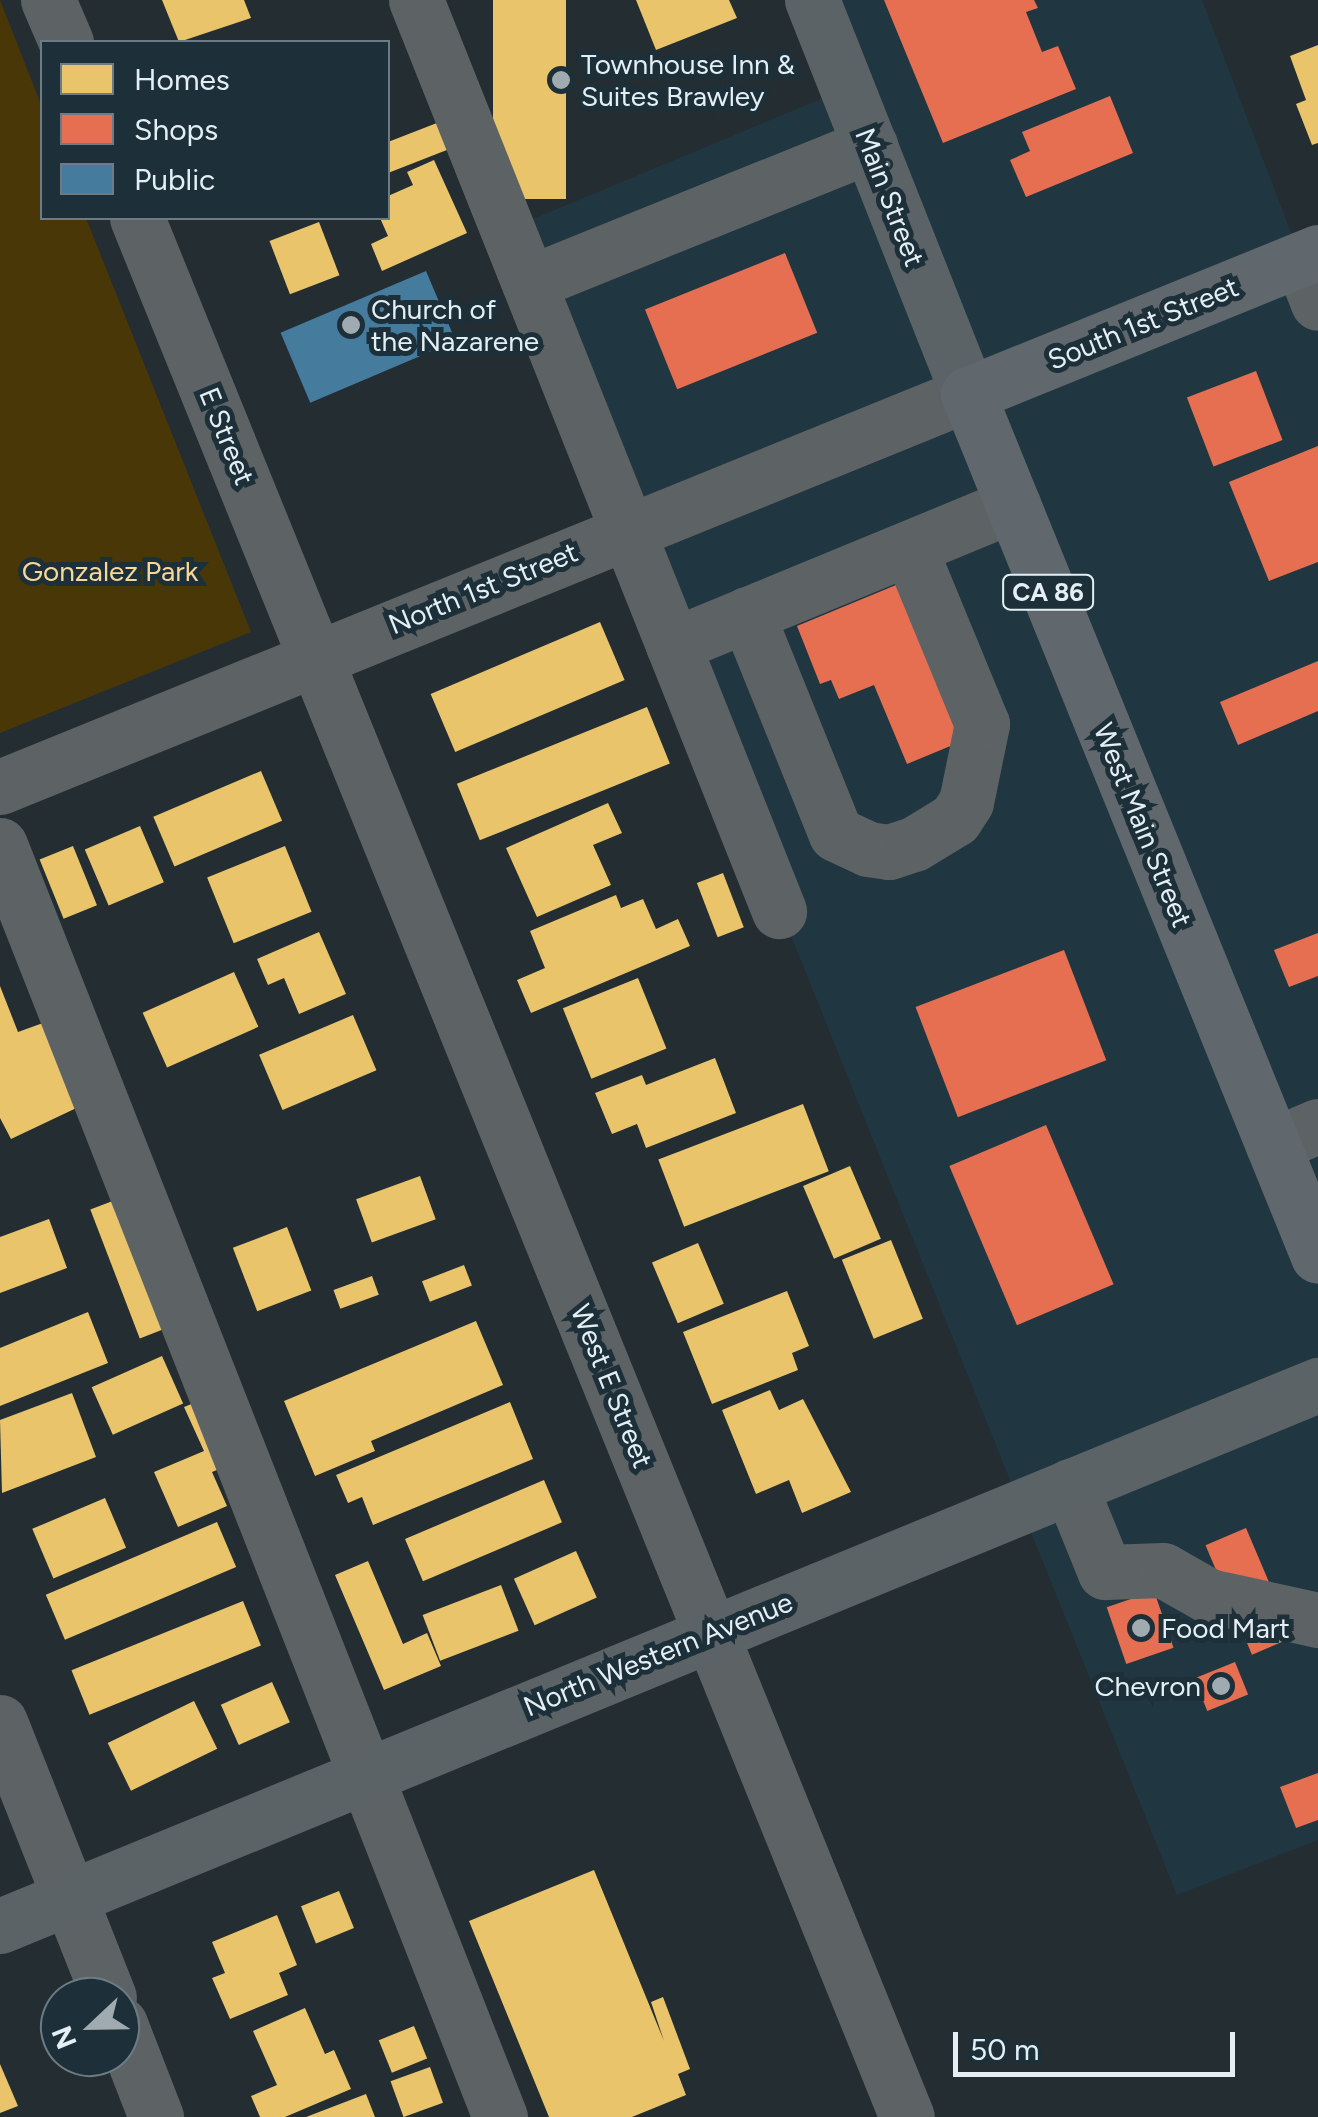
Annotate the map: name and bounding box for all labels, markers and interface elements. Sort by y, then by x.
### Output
legend [40,40,390,220]
place label: Townhouse Inn & Suites Brawley [581,47,795,113]
text: Homes [134,61,230,98]
marker: Townhouse Inn & Suites Brawley [550,69,572,91]
text: Shops [134,111,218,148]
street label: Main Street [848,123,932,271]
text: Public [134,161,215,198]
street label: South 1st Street [1043,269,1243,377]
place label: Church of the Nazarene [371,292,539,358]
marker: Church of the Nazarene [340,314,362,336]
street label: E Street [192,382,262,490]
street label: North 1st Street [384,535,582,641]
park label: Gonzalez Park [22,554,198,588]
road number: CA 86 [1000,572,1096,612]
street label: West Main Street [1087,718,1199,932]
street label: West E Street [564,1299,660,1473]
street label: North Western Avenue [519,1585,797,1723]
place label: Food Mart [1161,1611,1290,1645]
marker: Food Mart [1130,1617,1152,1639]
place label: Chevron [1094,1669,1201,1703]
marker: Chevron [1210,1675,1232,1697]
north arrow [40,1977,140,2077]
scale bar [958,2012,1240,2074]
text: N [44,2021,84,2054]
text: 50 m [970,2031,1039,2068]

